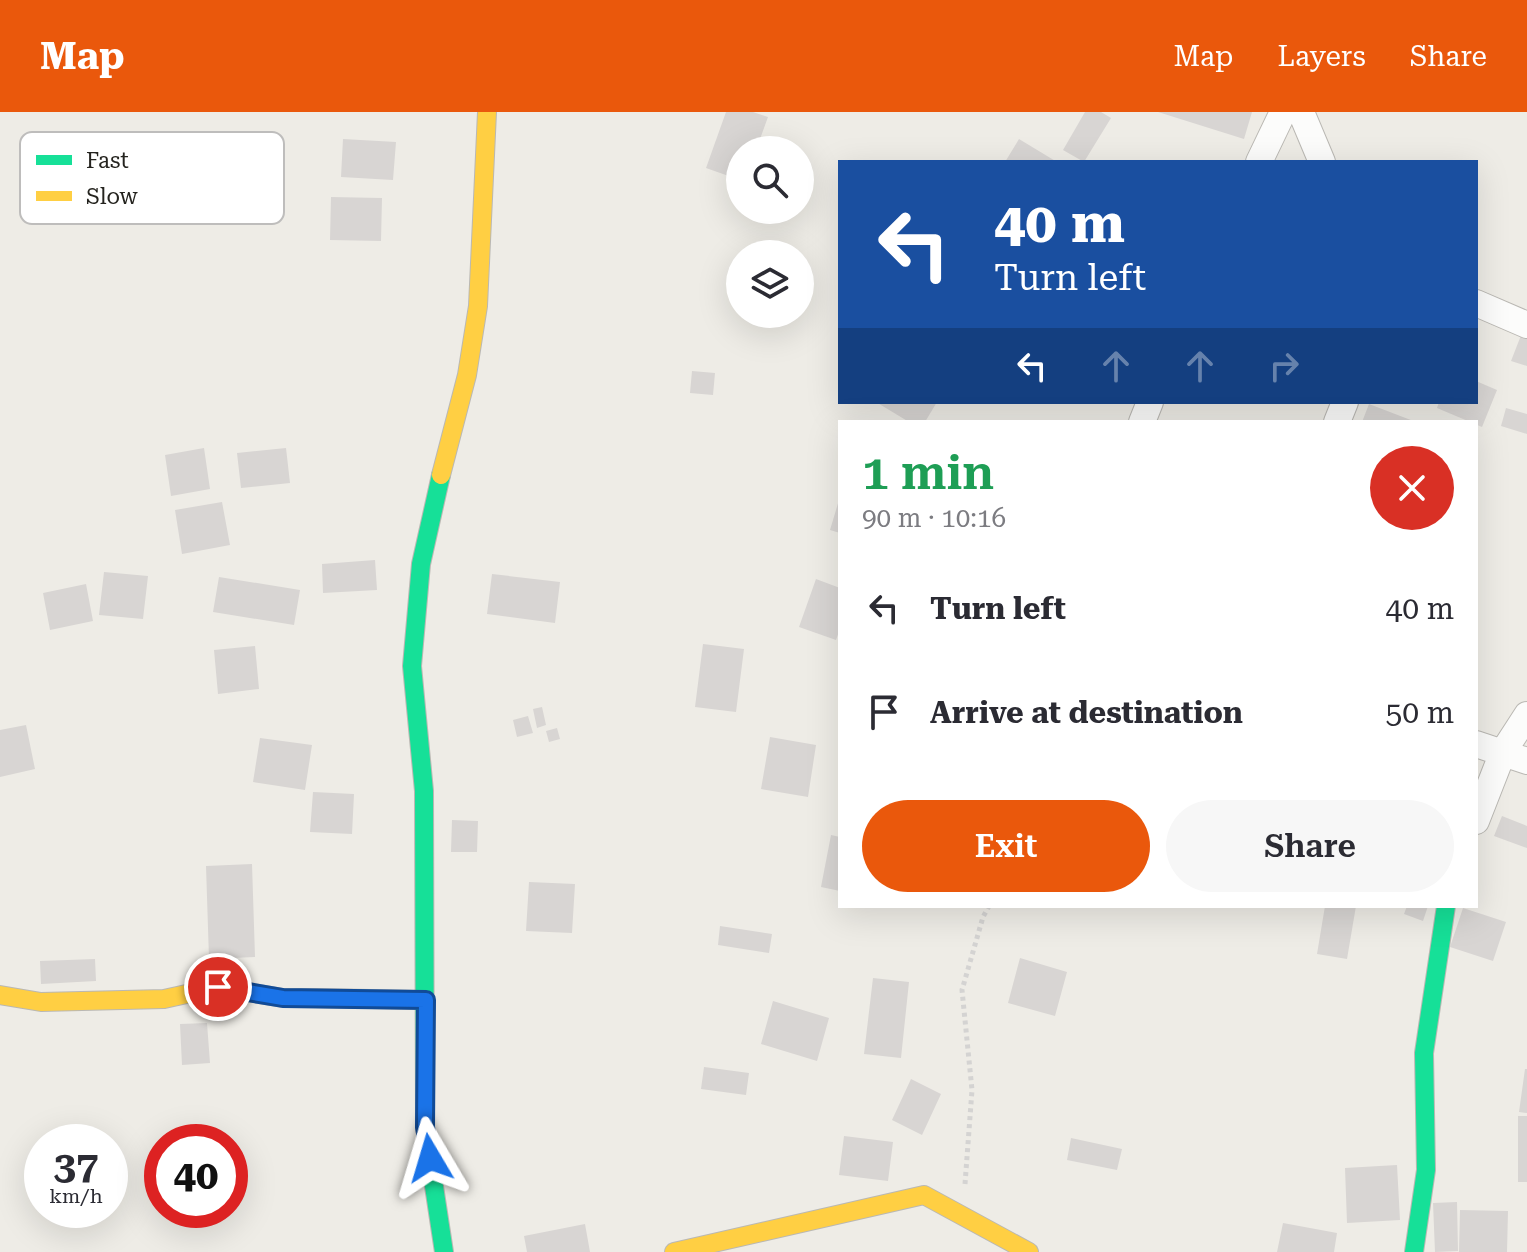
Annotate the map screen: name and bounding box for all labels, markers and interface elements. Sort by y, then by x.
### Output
text: Map [40,34,125,78]
text: Map [1174,40,1233,73]
text: Layers [1277,40,1366,73]
text: Share [1410,40,1487,73]
legend [20,132,284,224]
map controls [726,136,814,328]
button: search [726,136,814,224]
text: Fast [86,148,129,173]
text: Slow [86,184,139,209]
text: 40 m [994,190,1125,256]
icon: left [862,192,966,296]
button: layers [726,240,814,328]
text: Turn left [994,257,1146,299]
icon: left [1010,344,1054,388]
icon: ahead [1094,344,1138,388]
icon: ahead [1178,344,1222,388]
icon: right [1262,344,1306,388]
text: 1 min [862,445,994,501]
button: close [1370,446,1454,530]
text: 90 m · 10:16 [862,503,1006,533]
icon: left [862,586,906,630]
text: Turn left [930,591,1066,626]
text: 40 m [1385,591,1454,626]
icon: arrive [862,690,906,734]
text: Arrive at destination [930,695,1243,730]
text: 50 m [1385,695,1454,730]
button: Exit [862,800,1150,892]
button: Share [1166,800,1454,892]
pin [184,953,252,1021]
icon: arrive [196,965,240,1009]
position arrow [388,1116,472,1200]
speed limit sign: 40 [144,1124,248,1228]
text: 37 [54,1142,98,1189]
text: km/h [49,1184,103,1208]

